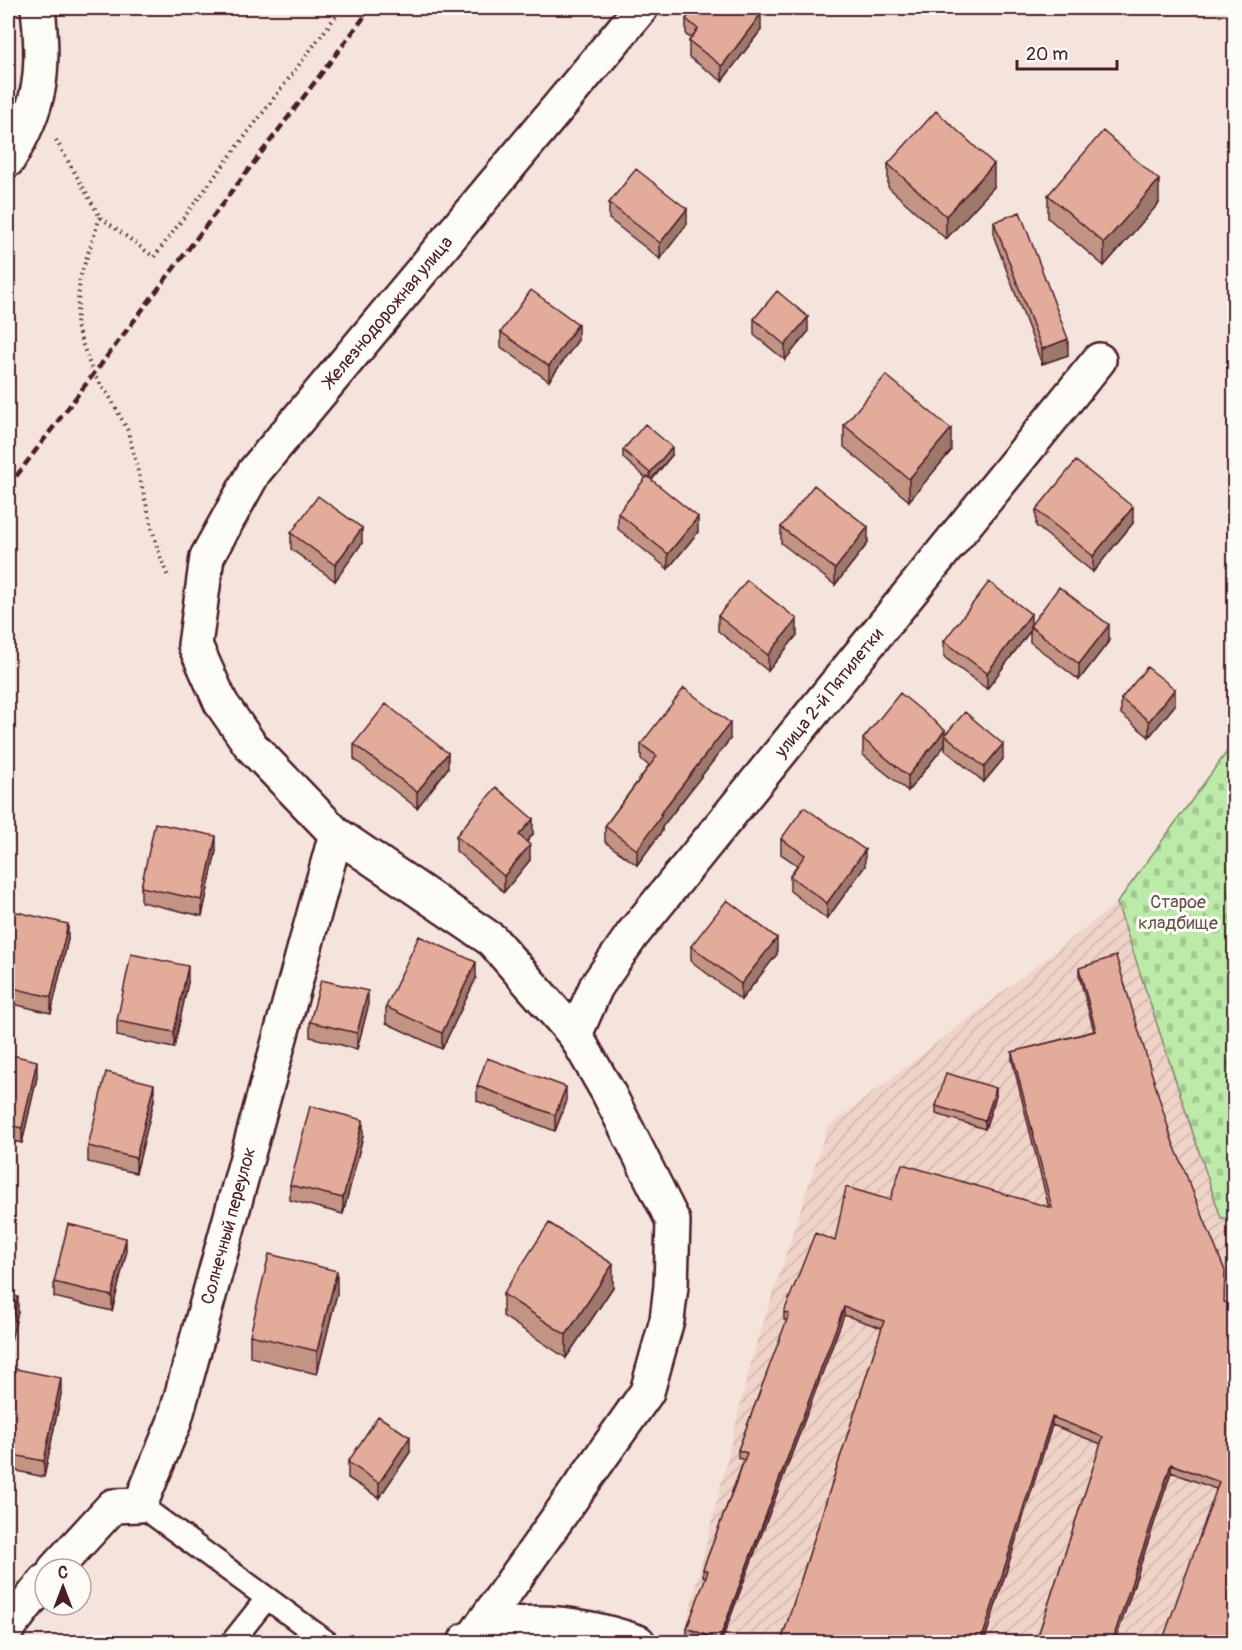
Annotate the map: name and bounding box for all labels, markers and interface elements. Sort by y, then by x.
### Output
scale bar [1017,33,1118,71]
text: 20 m [1026,43,1068,66]
street label: Железнодорожная улица [317,231,458,395]
street label: улица 2-й Пятилетки [769,623,889,763]
park label: Старое кладбище [1138,891,1218,935]
street label: Солнечный переулок [196,1145,261,1307]
north arrow [33,1557,93,1617]
text: С [58,1563,68,1583]

